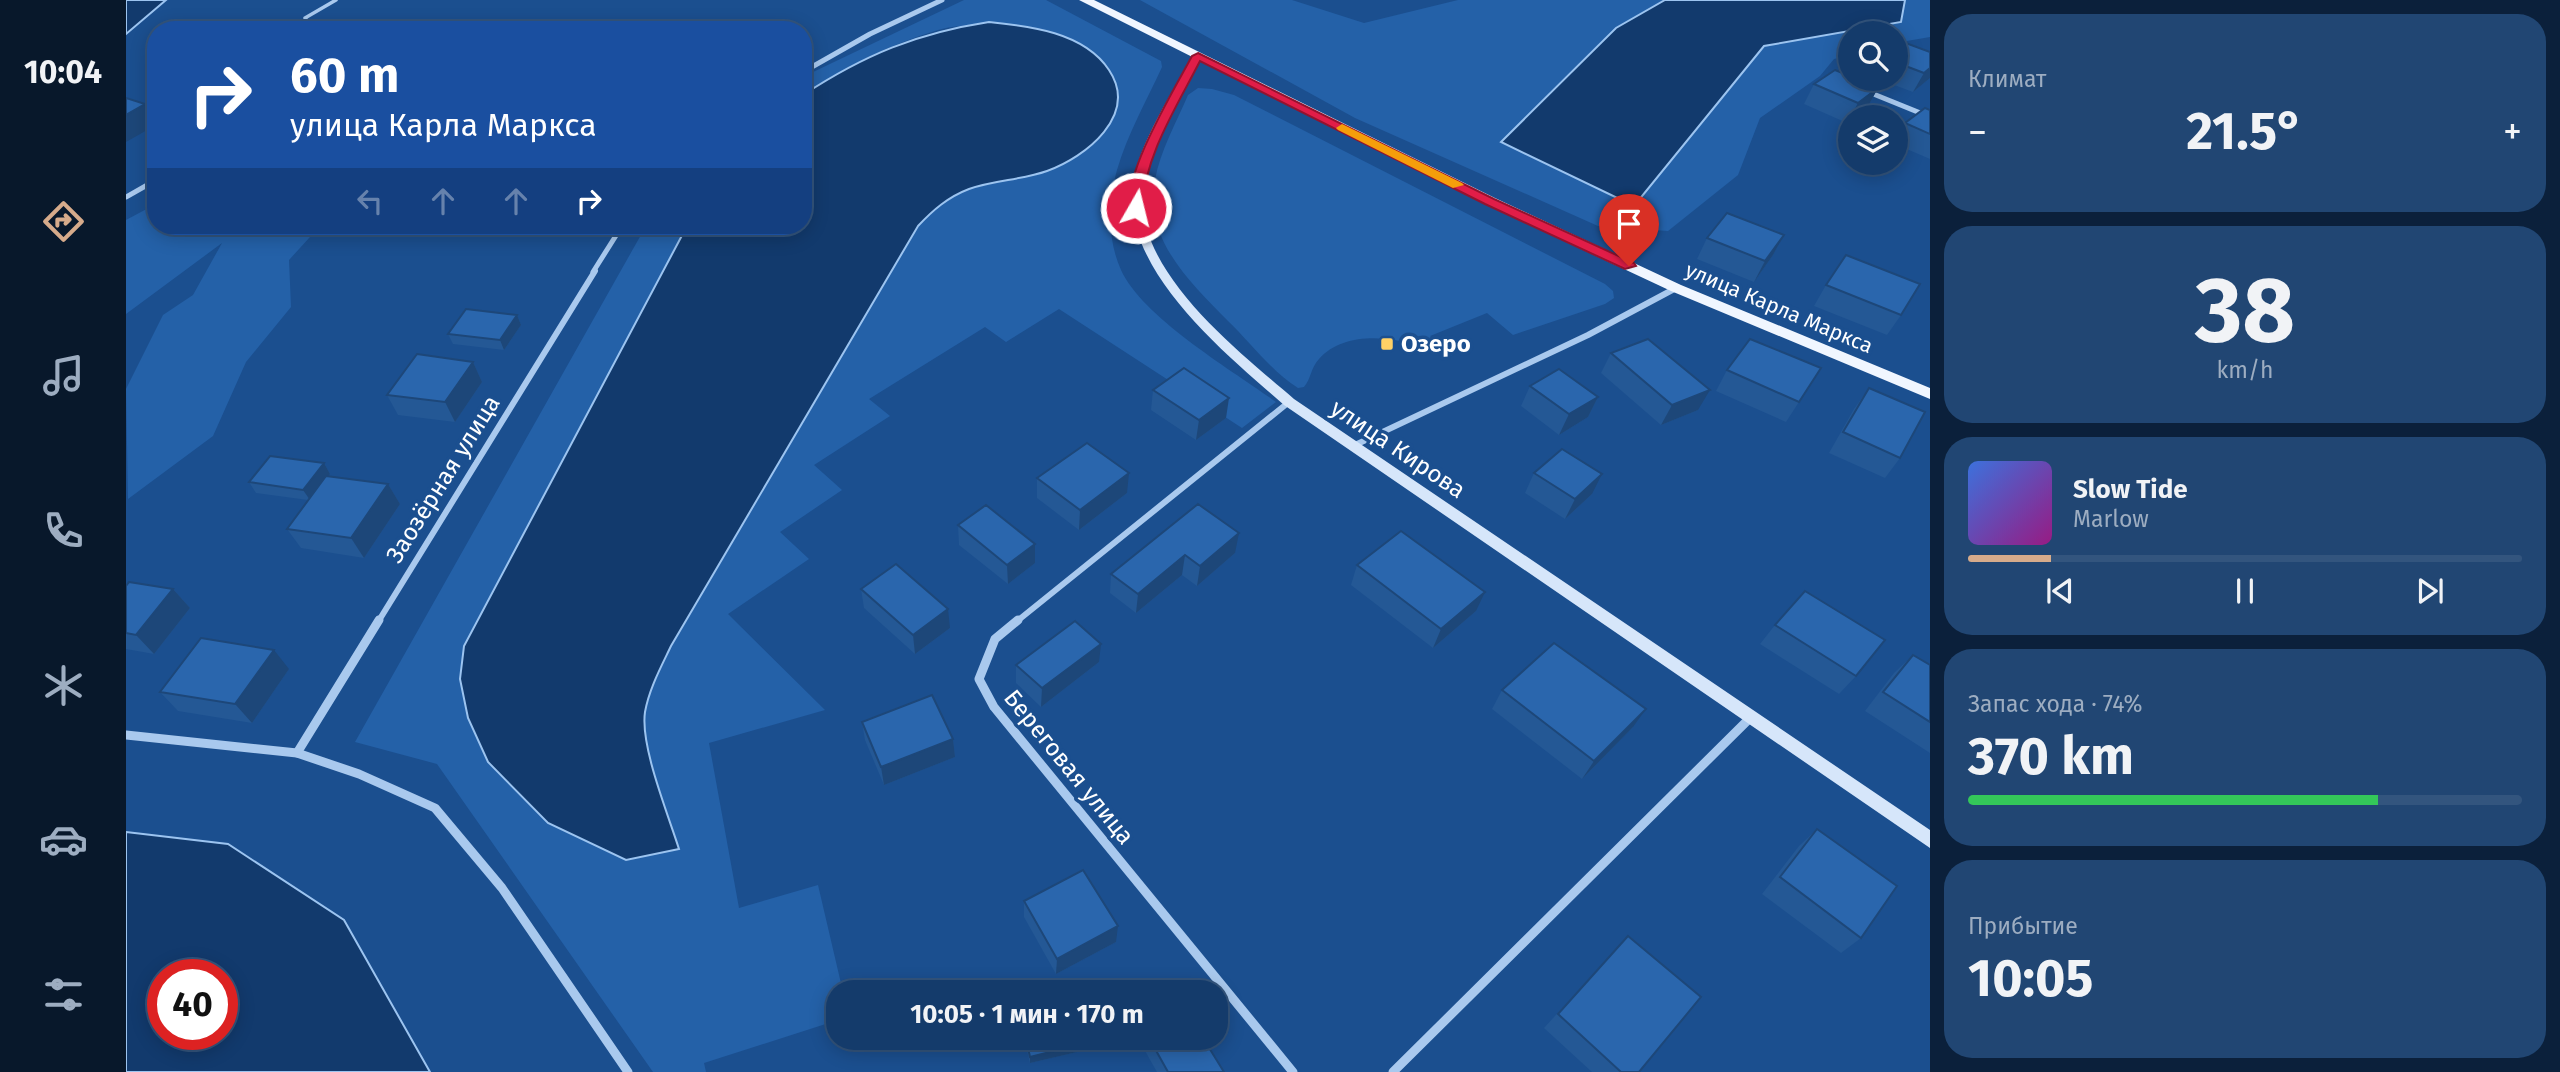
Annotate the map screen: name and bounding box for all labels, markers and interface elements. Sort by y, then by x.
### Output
map controls [1838,21,1908,175]
button: search [1838,21,1908,91]
text: 60 m [290,46,399,105]
icon: right [175,49,266,140]
text: 10:04 [24,53,102,91]
text: Климат [1968,65,2046,93]
text: 21.5° [2186,100,2304,163]
button: layers [1838,105,1908,175]
text: улица Карла Маркса [290,106,597,144]
text: − [1968,109,1987,155]
text: + [2503,109,2522,155]
position arrow [1099,171,1173,245]
icon: left [351,182,389,220]
icon: ahead [424,182,462,220]
icon: ahead [497,182,535,220]
icon: right [570,182,608,220]
pin [1599,194,1659,266]
icon: directions [39,197,88,246]
icon: arrive [1610,205,1648,243]
text: 38 [2195,256,2295,365]
street label: улица Карла Маркса [1681,257,1877,359]
place label: Озеро [1401,330,1471,358]
marker: Озеро [1379,336,1395,352]
icon: music [39,351,88,400]
text: km/h [2217,356,2273,384]
street label: Заозёрная улица [380,390,506,568]
street label: улица Кирова [1325,394,1471,504]
text: Slow Tide [2073,474,2188,505]
text: Marlow [2073,505,2149,533]
icon: phone [39,506,88,555]
icon: previous [2041,572,2079,610]
icon: pause [2226,572,2264,610]
icon: next [2411,572,2449,610]
icon: climate [39,661,88,710]
street label: Береговая улица [998,684,1140,850]
text: Запас хода · 74% [1968,690,2142,718]
text: 370 km [1968,725,2134,788]
icon: car [39,815,88,864]
text: Прибытие [1968,912,2078,940]
text: 10:05 [1968,947,2093,1010]
speed limit sign: 40 [147,959,238,1050]
icon: filters [39,970,88,1019]
text: 10:05 · 1 мин · 170 m [910,999,1144,1030]

